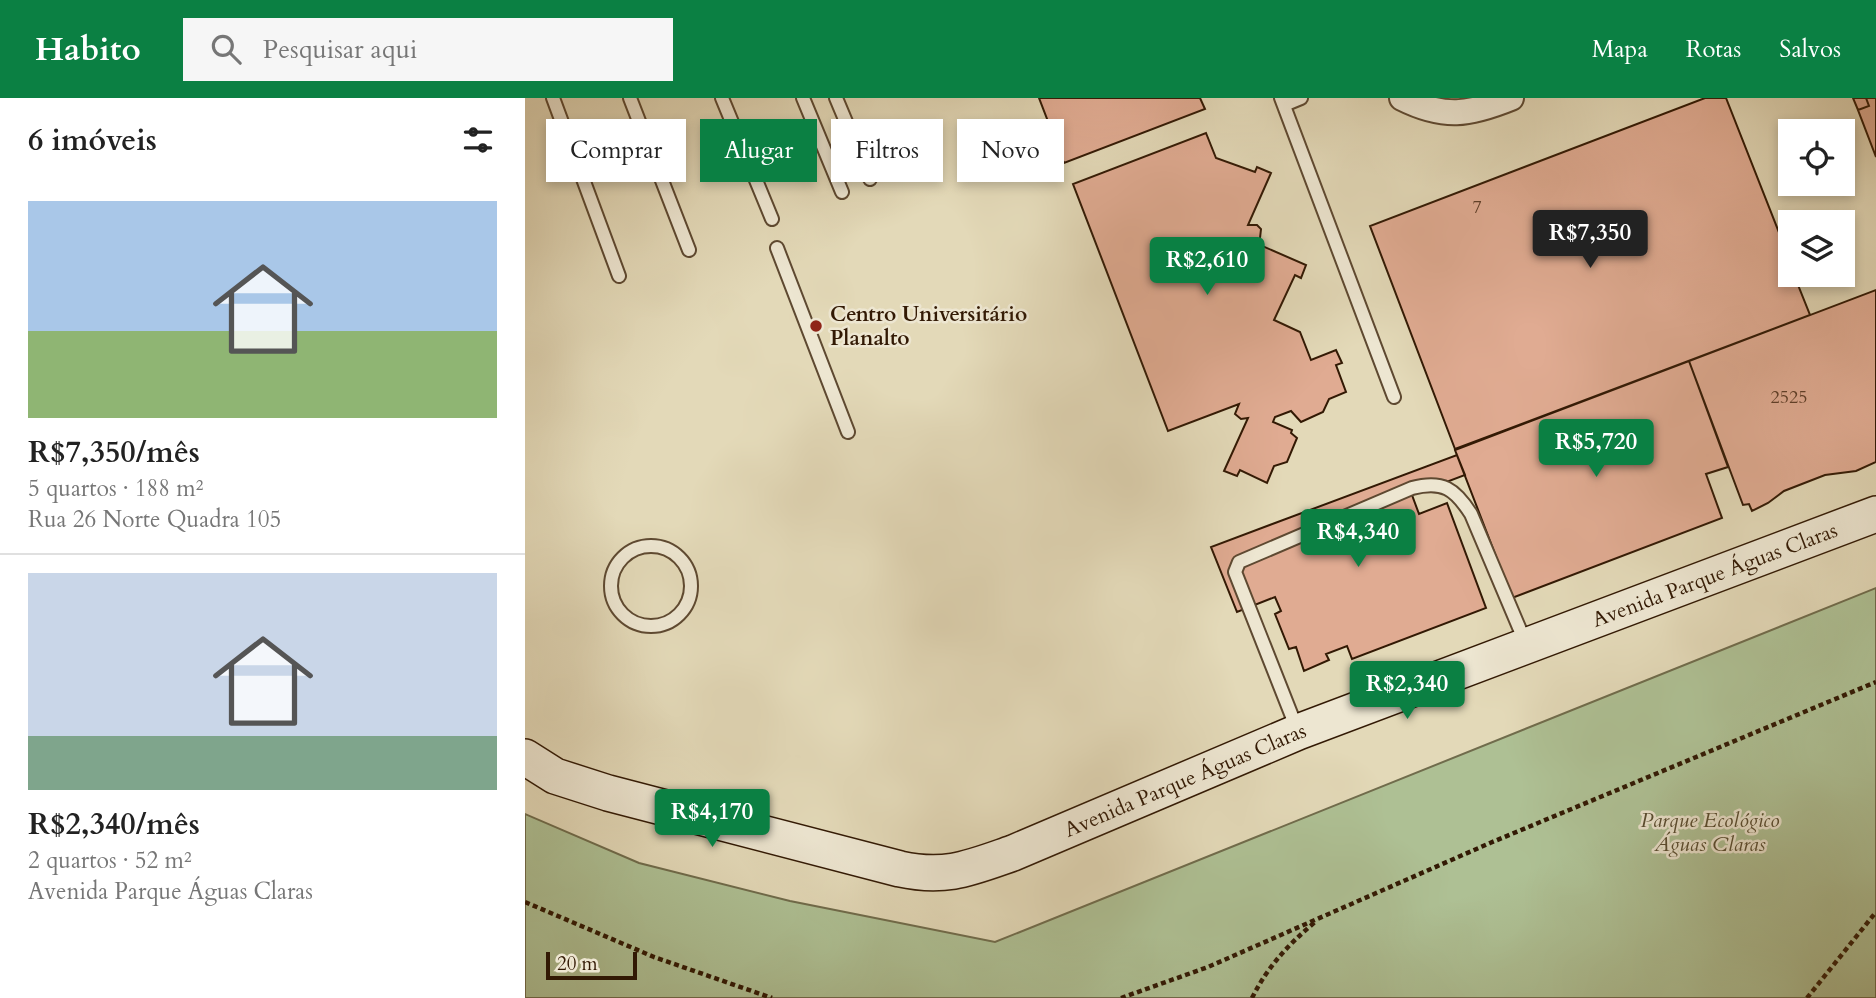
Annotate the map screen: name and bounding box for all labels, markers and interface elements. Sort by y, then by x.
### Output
search box [183,18,673,81]
text: Habito [35,27,141,72]
icon: search [207,30,245,68]
text: Pesquisar aqui [263,32,417,67]
text: Mapa [1592,33,1648,66]
text: Rotas [1686,33,1741,66]
text: Salvos [1779,33,1841,66]
chip: Comprar [546,119,686,182]
chip: Alugar [700,119,817,182]
chip: Filtros [831,119,943,182]
chip: Novo [957,119,1064,182]
map controls [1778,119,1855,287]
button: locate [1778,119,1855,196]
text: 6 imóveis [28,120,157,161]
icon: filters [459,121,497,159]
house number: 7 [1472,195,1482,220]
button: layers [1778,210,1855,287]
pin: R$7,350 [1525,211,1655,270]
text: R$7,350 [1549,217,1631,248]
pin: R$2,610 [1142,238,1272,297]
text: R$2,610 [1166,244,1248,275]
icon: home [200,246,326,372]
place label: Centro Universitário Planalto [830,300,1027,353]
marker: Centro Universitário Planalto [808,318,824,334]
house number: 2525 [1771,385,1807,410]
pin: R$5,720 [1531,420,1661,479]
text: R$5,720 [1555,426,1637,457]
text: R$7,350/mês [28,432,200,473]
text: 5 quartos · 188 m² [28,473,203,504]
text: Rua 26 Norte Quadra 105 [28,504,281,535]
pin: R$4,340 [1293,510,1423,569]
street label: Avenida Parque Águas Claras [1588,515,1842,634]
text: R$4,340 [1317,516,1399,547]
icon: home [200,618,326,744]
pin: R$2,340 [1342,662,1472,721]
text: R$2,340 [1366,668,1448,699]
street label: Avenida Parque Águas Claras [1060,716,1310,844]
pin: R$4,170 [647,790,777,849]
text: R$4,170 [671,796,753,827]
text: R$2,340/mês [28,804,200,845]
park label: Parque Ecológico Águas Claras [1640,806,1780,859]
text: 2 quartos · 52 m² [28,845,192,876]
text: Avenida Parque Águas Claras [28,876,313,907]
scale bar [546,949,637,981]
text: 20 m [557,951,598,977]

